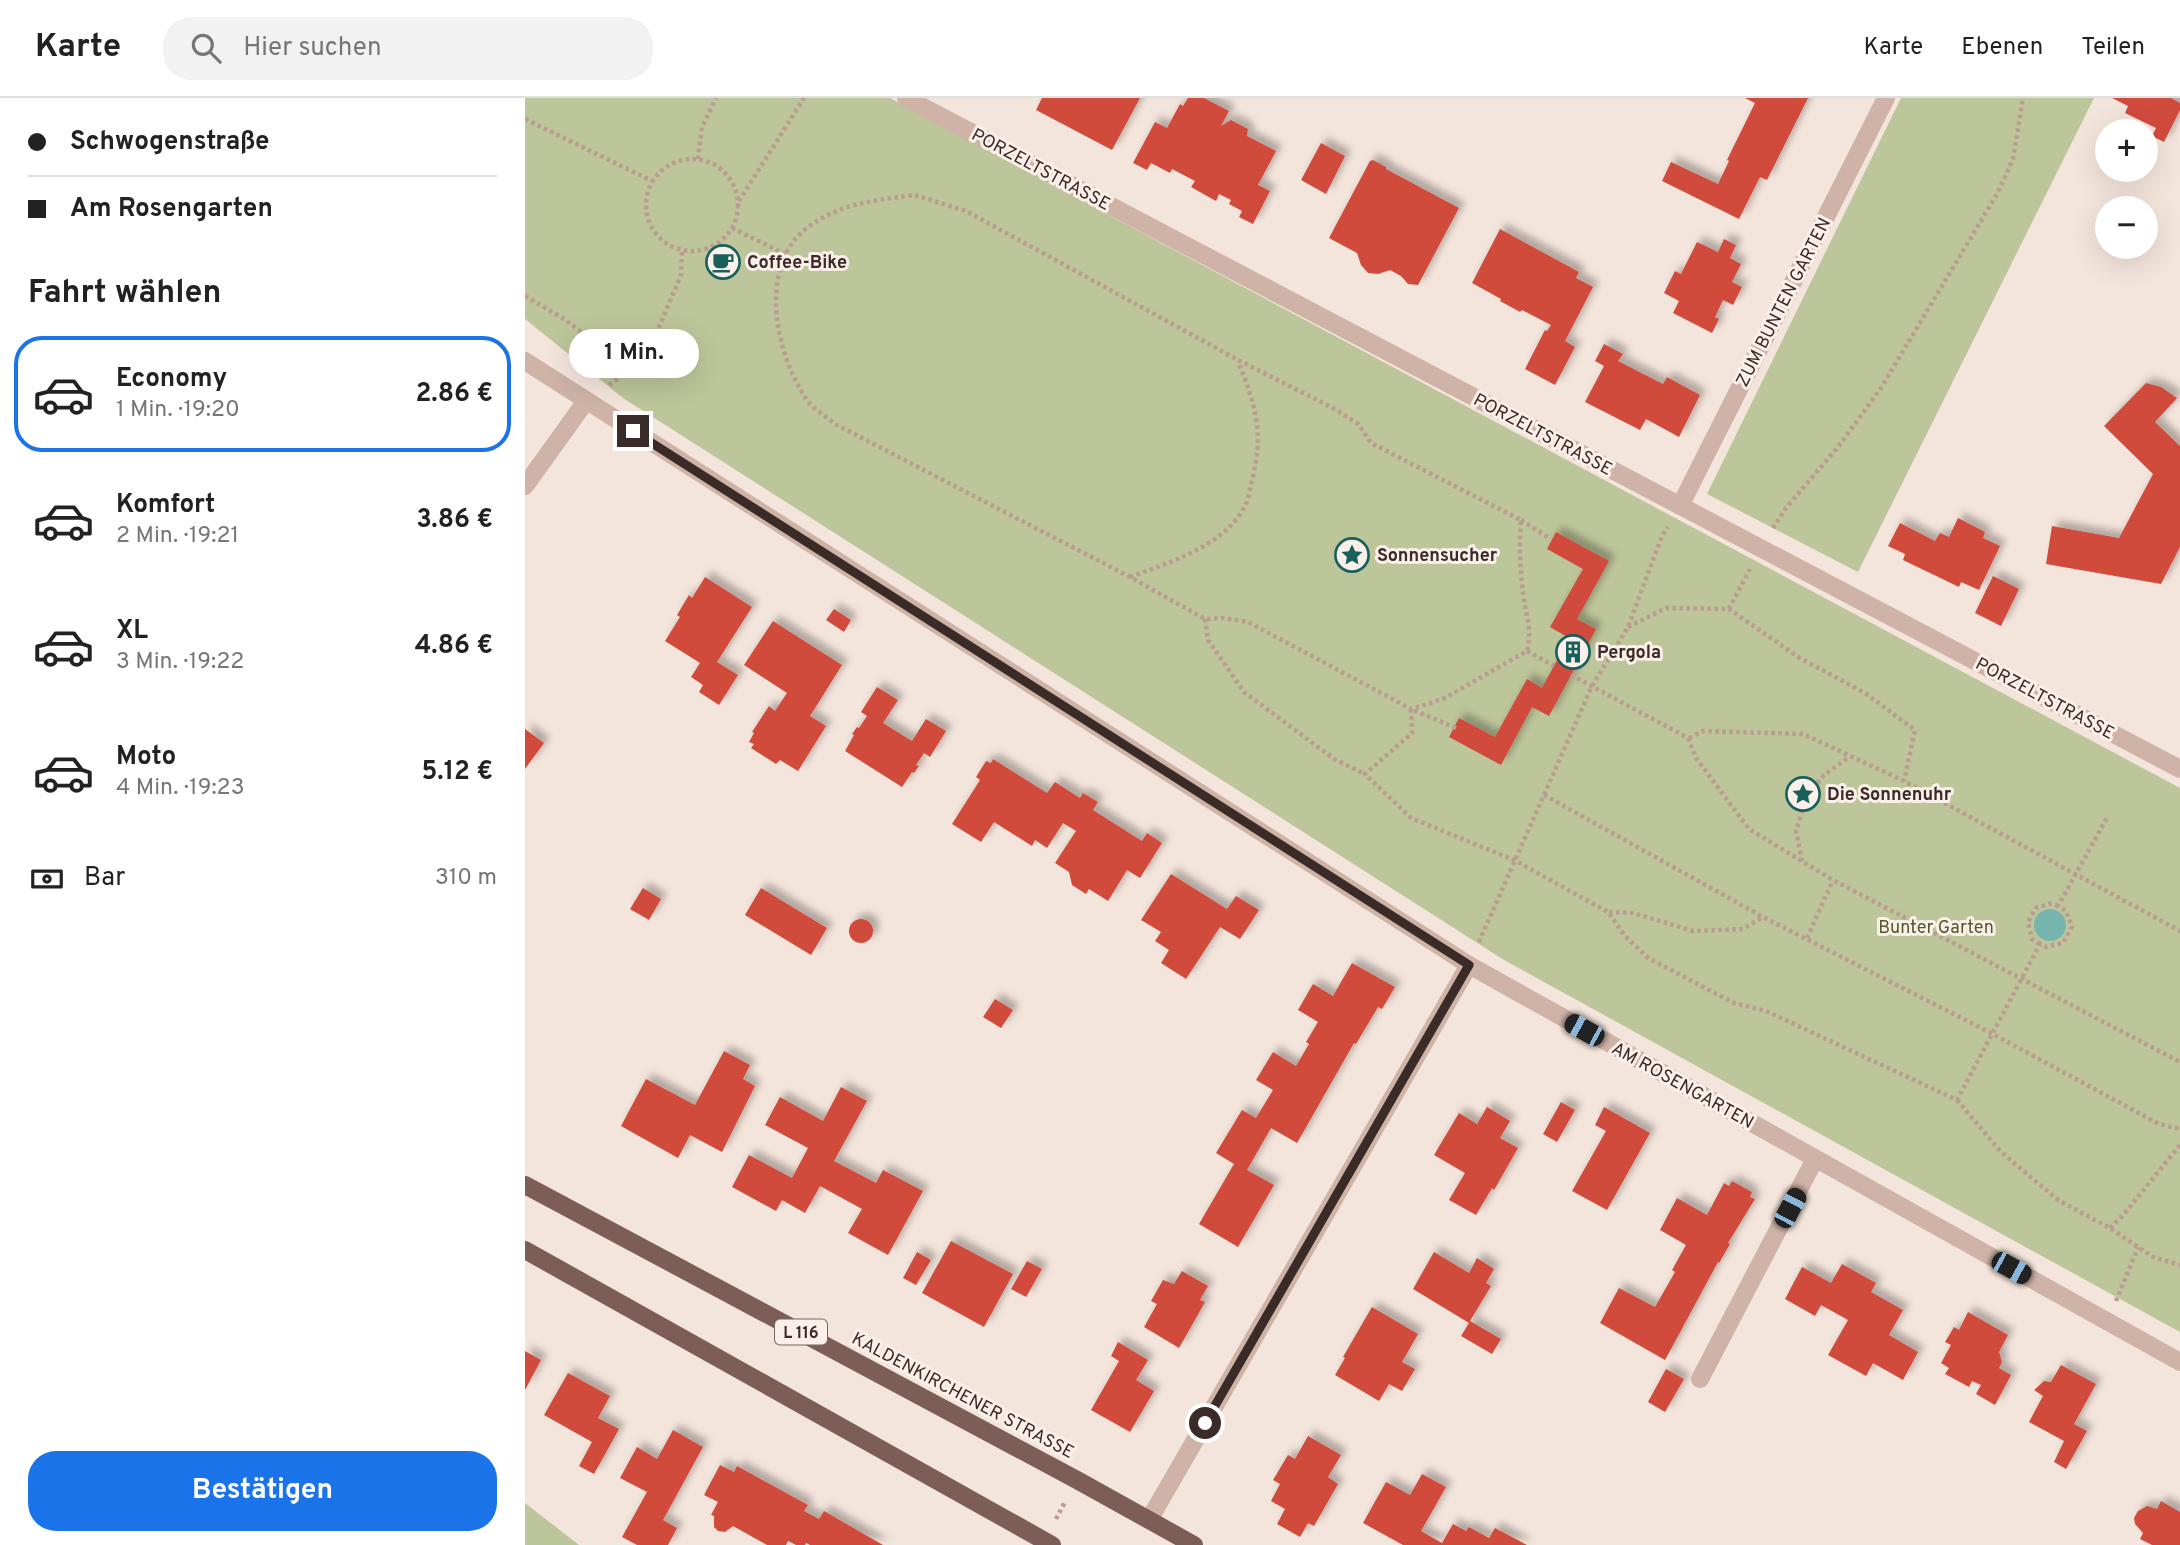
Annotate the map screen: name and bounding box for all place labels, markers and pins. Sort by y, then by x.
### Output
cafe icon: Coffee-Bike [704,243,742,281]
place label: Coffee-Bike [747,252,847,275]
place icon: Sonnensucher [1333,536,1371,574]
place label: Sonnensucher [1377,545,1498,568]
building icon: Pergola [1554,633,1592,671]
place label: Pergola [1597,642,1661,665]
place icon: Die Sonnenuhr [1784,775,1822,813]
place label: Die Sonnenuhr [1827,784,1952,807]

